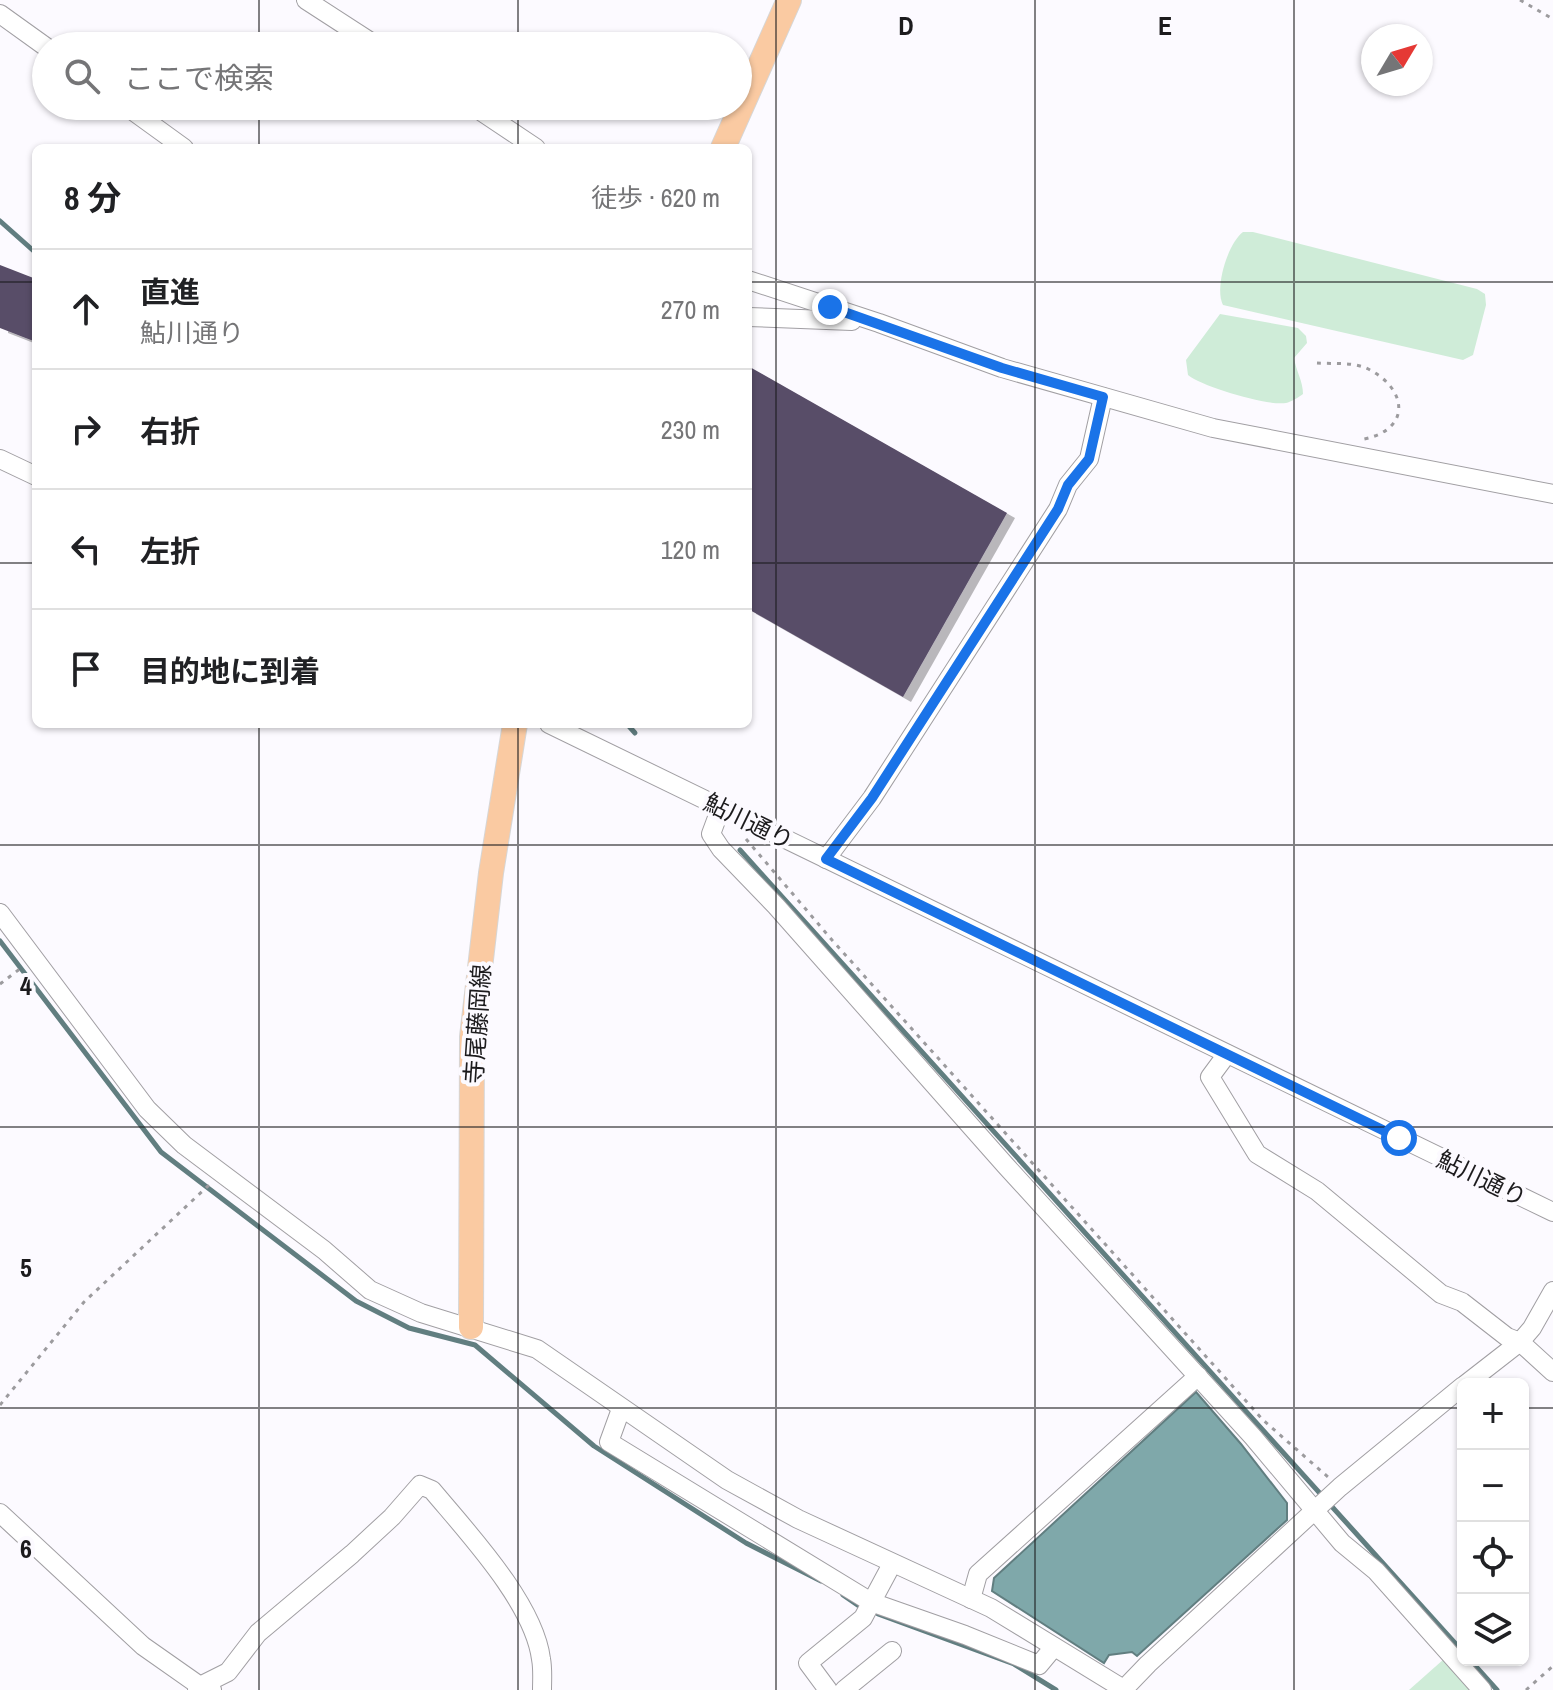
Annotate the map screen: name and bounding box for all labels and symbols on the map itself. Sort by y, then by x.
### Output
text: D [898,8,914,43]
text: E [1158,8,1172,43]
north arrow [1361,24,1433,96]
route end [812,289,848,325]
street label: 鮎川通り [699,786,799,856]
street label: 寺尾藤岡線 [457,963,497,1085]
text: 4 [20,968,32,1003]
route start [1381,1120,1417,1156]
street label: 鮎川通り [1432,1143,1532,1213]
text: 5 [20,1250,32,1285]
text: 6 [20,1531,32,1566]

